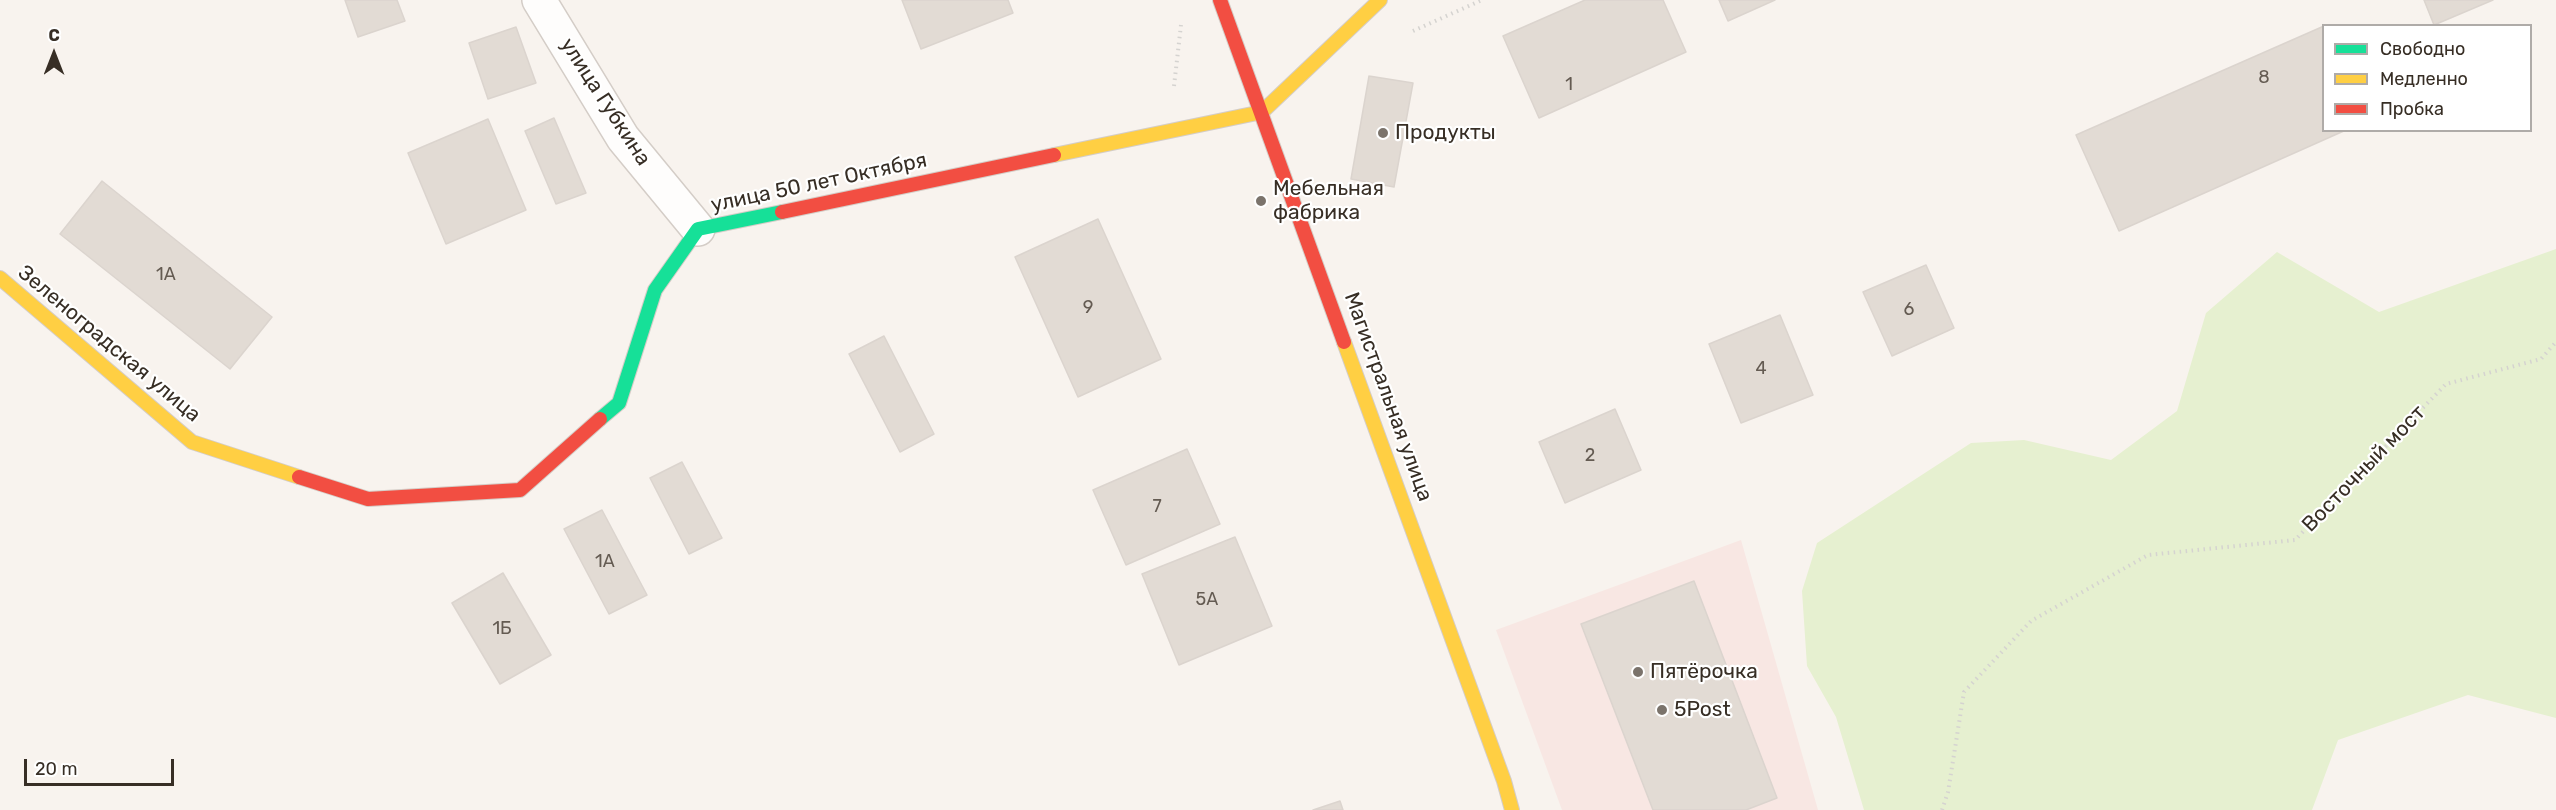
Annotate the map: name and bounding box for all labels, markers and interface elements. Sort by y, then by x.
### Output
north arrow [24,24,84,84]
legend [2322,24,2532,132]
text: С [48,26,60,45]
street label: улица Губкина [554,34,656,170]
text: Свободно [2380,38,2465,60]
house number: 8 [2258,67,2270,89]
text: Медленно [2380,68,2468,90]
house number: 1 [1565,74,1573,96]
text: Пробка [2380,98,2444,120]
place label: Продукты [1395,120,1496,146]
marker: Продукты [1376,126,1390,140]
street label: улица 50 лет Октября [709,148,929,218]
place label: Мебельная фабрика [1273,176,1384,226]
marker: Мебельная фабрика [1254,194,1268,208]
street label: Зеленоградская улица [13,260,205,428]
house number: 1А [156,264,176,286]
street label: Магистральная улица [1338,289,1438,505]
house number: 9 [1083,297,1093,319]
house number: 6 [1904,299,1914,321]
house number: 4 [1755,358,1767,380]
street label: Восточный мост [2297,400,2431,538]
house number: 2 [1585,445,1595,467]
house number: 7 [1152,496,1162,518]
house number: 1А [595,551,615,573]
house number: 5А [1196,589,1218,611]
house number: 1Б [492,618,512,640]
place label: Пятёрочка [1650,659,1758,685]
marker: Пятёрочка [1631,665,1645,679]
place label: 5Post [1674,697,1731,723]
marker: 5Post [1655,703,1669,717]
scale bar [27,747,177,785]
text: 20 m [35,758,77,780]

